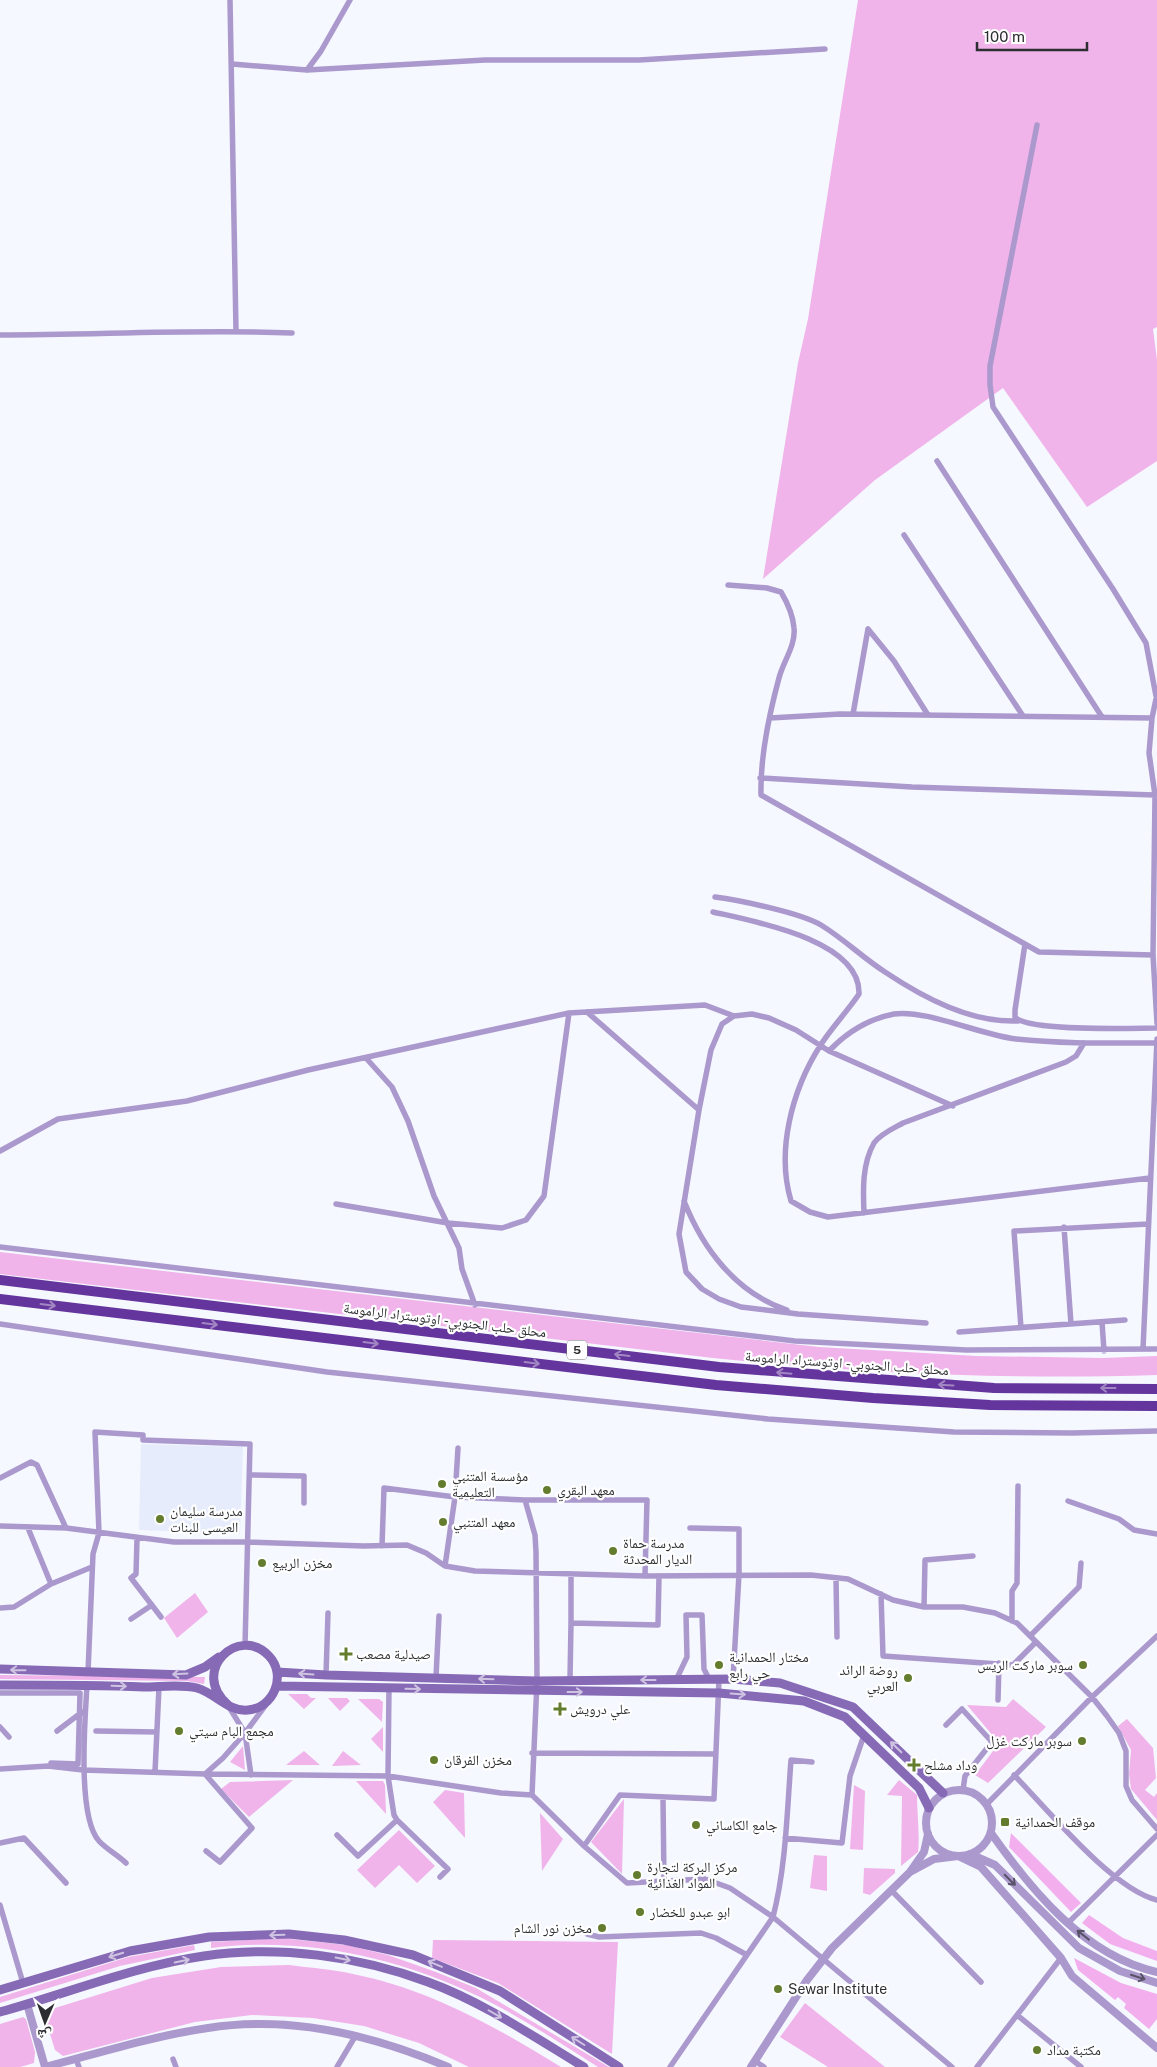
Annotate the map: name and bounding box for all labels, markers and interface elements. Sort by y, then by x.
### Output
scale bar [977,20,1087,52]
text: 100 m [984,28,1025,45]
one-way arrow [40,1300,56,1310]
street label: محلق حلب الجنوبي - اوتوستراد الراموسة [342,1300,547,1344]
one-way arrow [201,1319,217,1329]
one-way arrow [363,1338,379,1348]
road number: 5 [567,1340,587,1360]
street label: محلق حلب الجنوبي - اوتوستراد الراموسة [744,1348,949,1382]
one-way arrow [615,1350,631,1360]
one-way arrow [524,1358,540,1368]
one-way arrow [776,1368,792,1377]
one-way arrow [938,1380,954,1389]
one-way arrow [1101,1383,1117,1393]
place label: مؤسسة المتنبي التعليمية [452,1468,528,1500]
marker: مؤسسة المتنبي التعليمية [436,1478,448,1490]
place label: معهد البقري [557,1482,615,1502]
marker: معهد البقري [541,1484,553,1496]
place label: مدرسة سليمان العيسى للبنات [170,1503,243,1536]
marker: مدرسة سليمان العيسى للبنات [154,1513,166,1525]
place label: معهد المتنبي [453,1514,515,1534]
marker: معهد المتنبي [437,1516,449,1528]
place label: مدرسة حماة الديار المحدثة [623,1535,692,1568]
marker: مدرسة حماة الديار المحدثة [607,1545,619,1557]
place label: مخزن الربيع [272,1555,333,1573]
marker: مخزن الربيع [256,1557,268,1569]
place label: صيدلية مصعب [356,1646,431,1662]
marker: صيدلية مصعب [340,1648,352,1660]
place label: مختار الحمدانية حي رابع [729,1649,809,1685]
place label: سوبر ماركت الريس [977,1657,1073,1674]
marker: مختار الحمدانية حي رابع [713,1659,725,1671]
marker: سوبر ماركت الريس [1077,1659,1089,1671]
place label: روضة الرائد العربي [840,1662,898,1698]
one-way arrow [10,1665,26,1674]
one-way arrow [173,1669,189,1678]
one-way arrow [298,1669,314,1679]
marker: روضة الرائد العربي [902,1672,914,1684]
one-way arrow [478,1674,494,1683]
one-way arrow [641,1675,657,1685]
one-way arrow [110,1681,126,1691]
one-way arrow [405,1684,421,1693]
one-way arrow [567,1687,583,1697]
one-way arrow [730,1690,746,1699]
place label: علي درويش [570,1701,630,1721]
marker: علي درويش [554,1703,566,1715]
place label: مجمع البام سيتي [189,1723,274,1743]
marker: مجمع البام سيتي [173,1725,185,1737]
place label: سوبر ماركت غزل [986,1733,1072,1750]
marker: سوبر ماركت غزل [1076,1735,1088,1747]
one-way arrow [889,1741,902,1753]
place label: مخزن الفرقان [444,1752,512,1769]
marker: مخزن الفرقان [428,1754,440,1766]
place label: وداد مشلح [924,1757,977,1775]
marker: وداد مشلح [908,1759,920,1771]
place label: موقف الحمدانية [1015,1814,1095,1831]
marker: موقف الحمدانية [999,1816,1011,1828]
place label: جامع الكاساني [706,1817,777,1837]
marker: جامع الكاساني [690,1819,702,1831]
place label: مركز البركة لتجارة المواد الغذائية [647,1859,737,1892]
marker: مركز البركة لتجارة المواد الغذائية [631,1869,643,1881]
one-way arrow [1004,1874,1017,1886]
place label: ابو عبدو للخضار [649,1904,730,1921]
marker: ابو عبدو للخضار [634,1906,646,1918]
place label: مخزن نور الشام [514,1920,592,1938]
marker: مخزن نور الشام [596,1922,608,1934]
one-way arrow [269,1930,285,1939]
one-way arrow [1077,1930,1090,1941]
one-way arrow [108,1950,124,1960]
one-way arrow [335,1955,351,1965]
one-way arrow [173,1956,189,1965]
one-way arrow [428,1959,443,1968]
one-way arrow [1129,1973,1145,1983]
place label: Sewar Institute [788,1981,887,1997]
marker: Sewar Institute [772,1983,784,1995]
north arrow [20,1997,70,2047]
one-way arrow [488,2009,503,2019]
text: ش [37,2026,52,2043]
one-way arrow [571,2036,585,2046]
place label: مكتبة مداد [1047,2042,1101,2058]
marker: مكتبة مداد [1031,2044,1043,2056]

